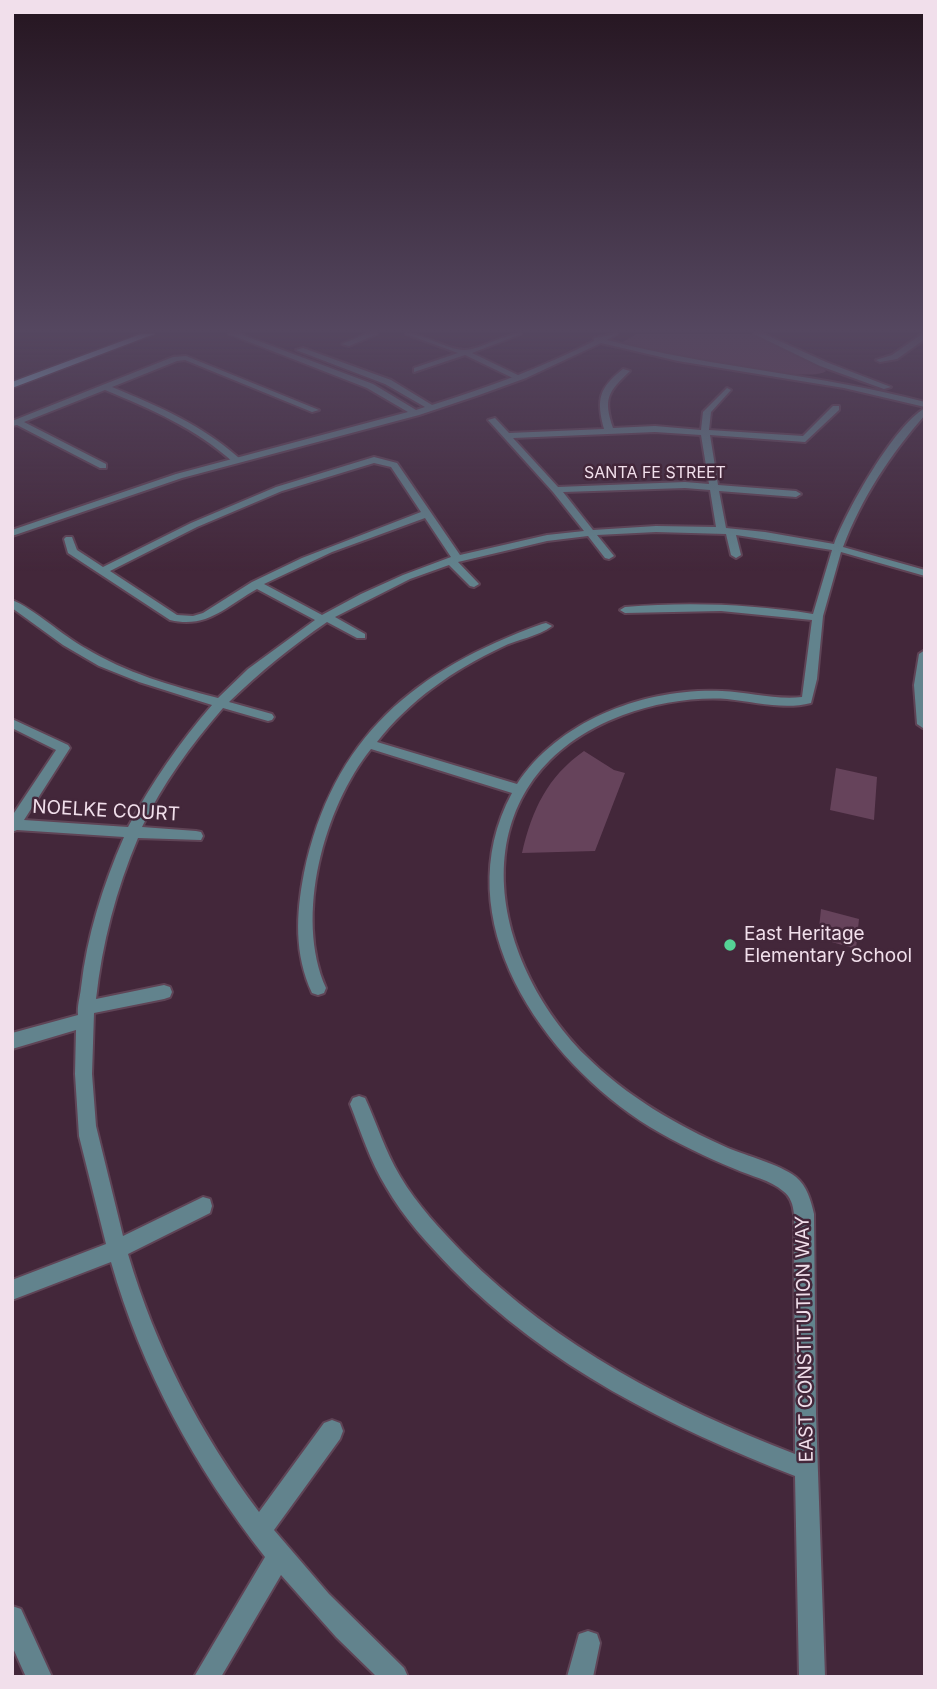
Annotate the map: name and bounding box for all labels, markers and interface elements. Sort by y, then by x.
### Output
street label: SANTA FE STREET [584,463,726,483]
street label: NOELKE COURT [32,796,180,826]
place label: East Heritage Elementary School [744,923,912,967]
marker: East Heritage Elementary School [722,937,738,953]
street label: EAST CONSTITUTION WAY [791,1215,819,1463]

